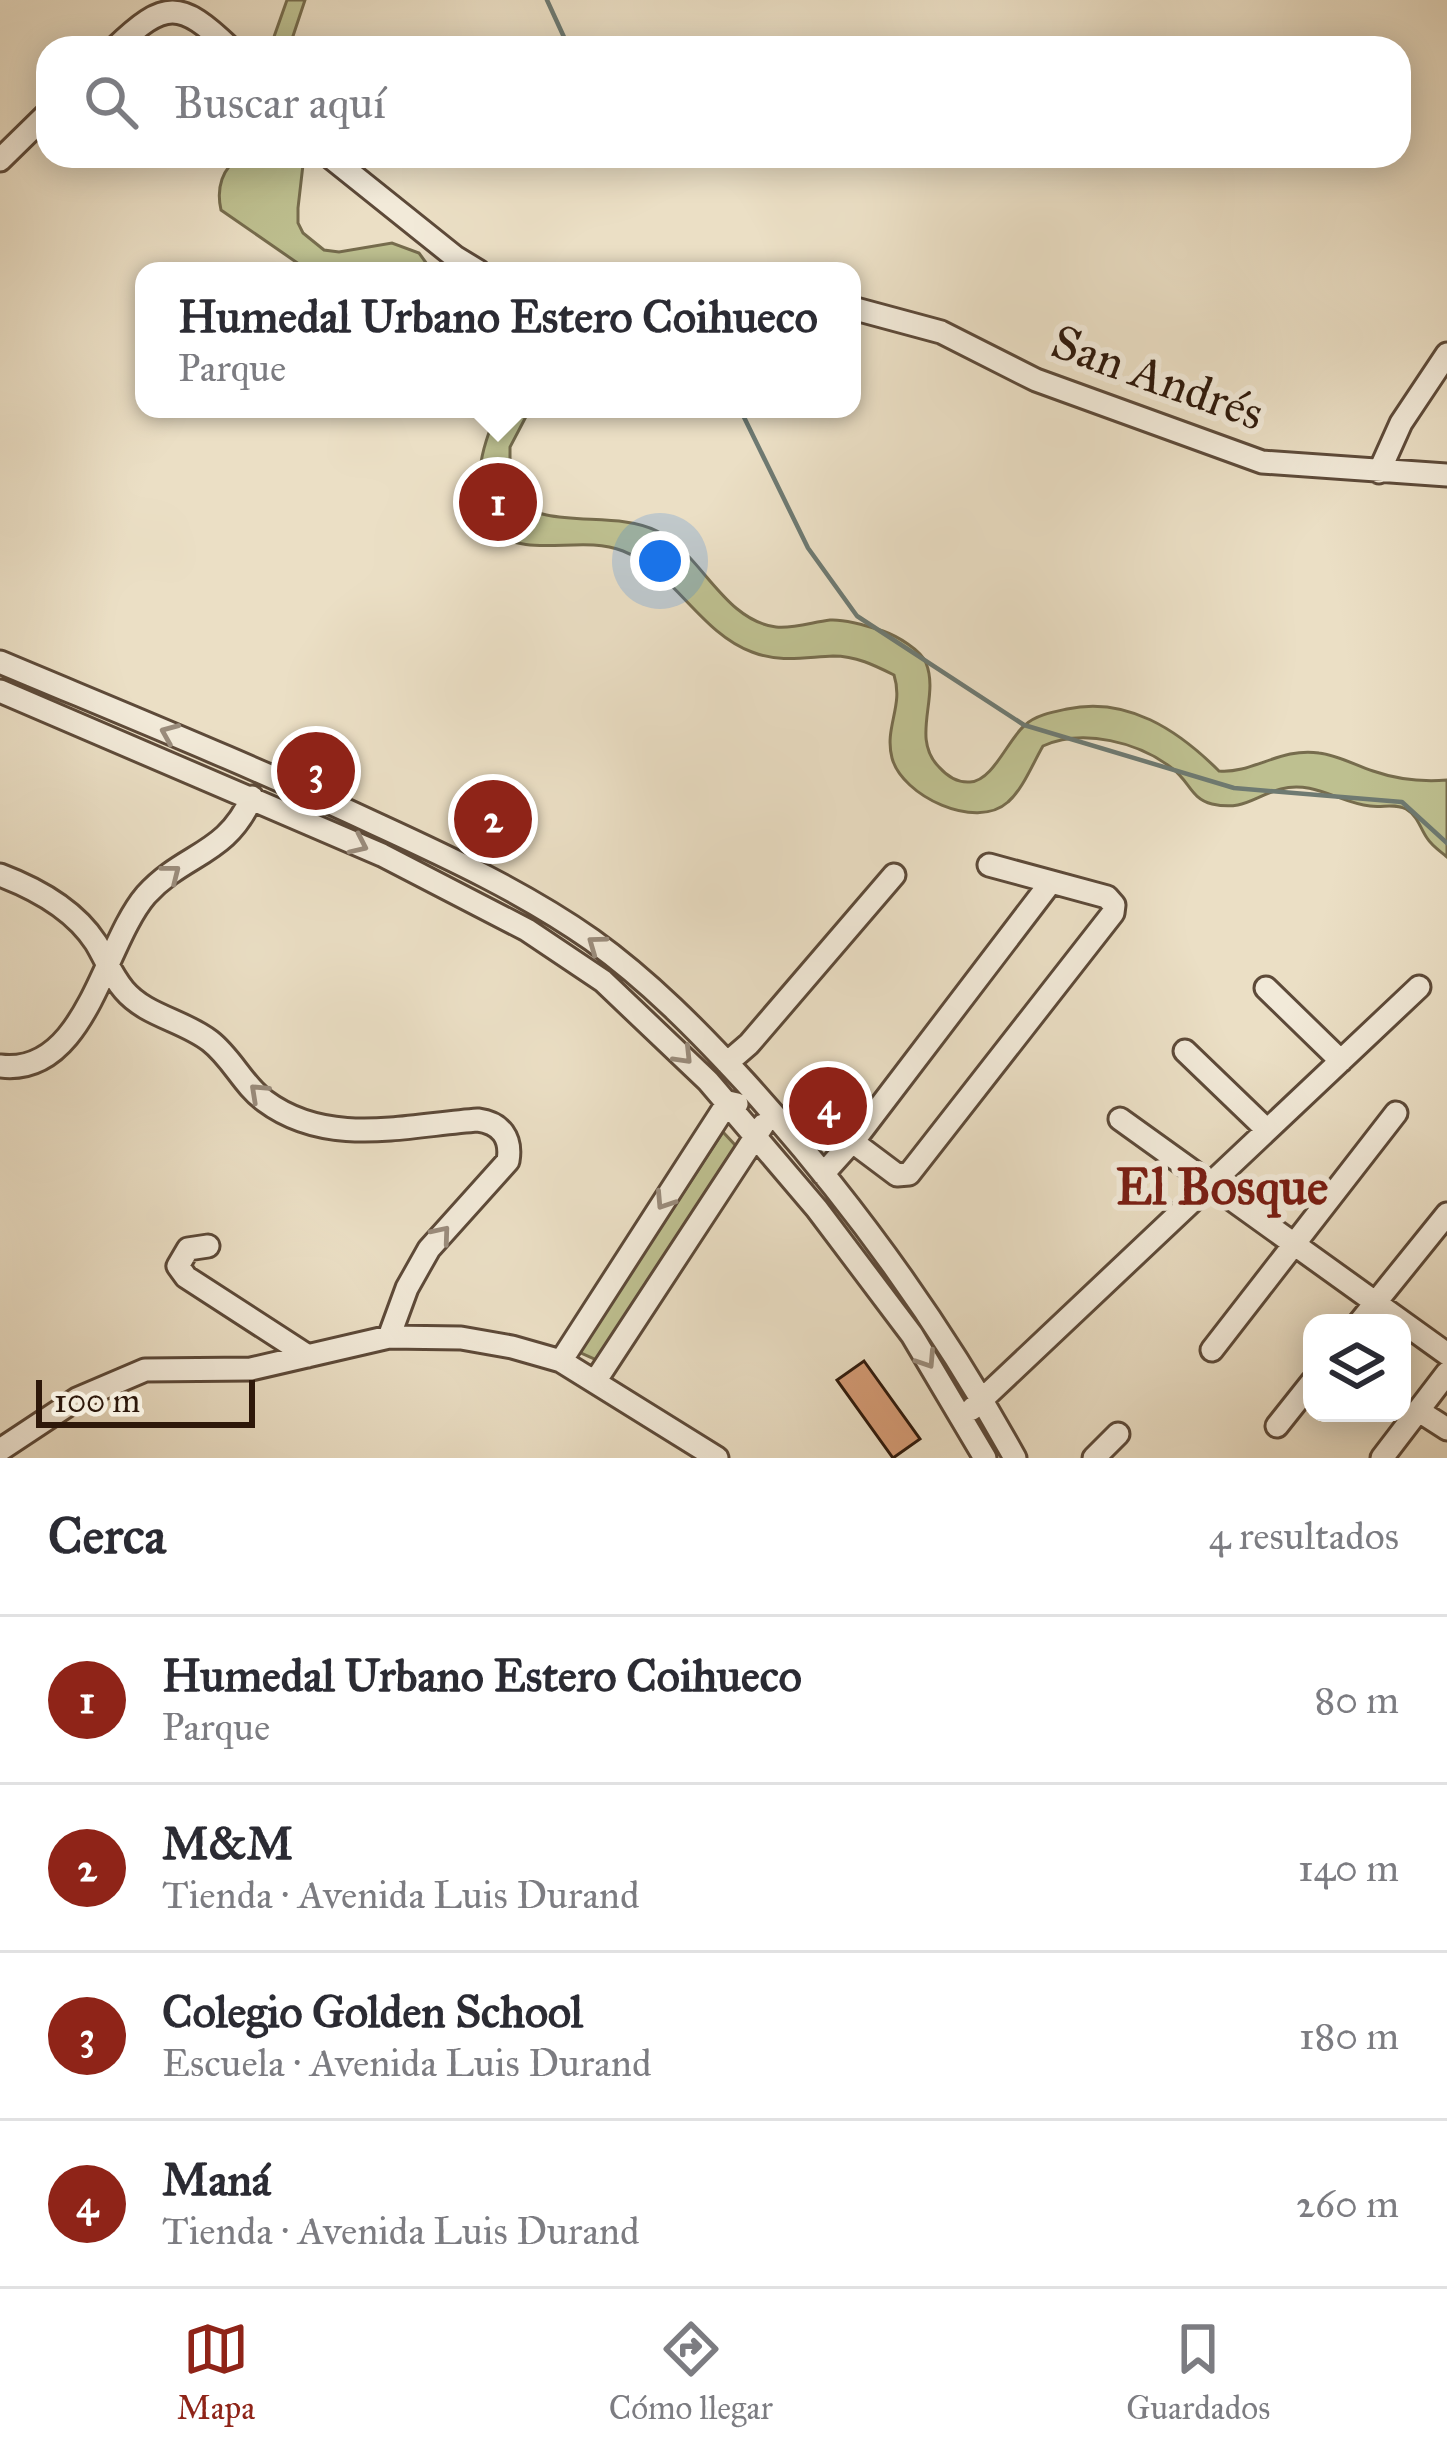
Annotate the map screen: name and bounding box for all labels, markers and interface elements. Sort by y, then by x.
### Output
search box [36,36,1411,168]
icon: search [78,69,144,135]
text: Buscar aquí [174,75,386,130]
popup [135,262,861,418]
text: Humedal Urbano Estero Coihueco [178,289,818,344]
street label: San Andrés [1044,311,1272,443]
text: Parque [178,344,286,392]
pin: 1 [459,457,537,547]
your location [630,531,690,591]
one-way arrow [159,724,181,748]
pin: 3 [277,726,355,816]
pin: 2 [454,774,532,864]
one-way arrow [347,831,368,854]
one-way arrow [159,866,181,887]
one-way arrow [587,936,609,958]
one-way arrow [669,1042,691,1064]
pin: 4 [789,1061,867,1151]
one-way arrow [250,1084,272,1106]
district label: El Bosque [1116,1156,1328,1218]
one-way arrow [656,1187,678,1209]
one-way arrow [428,1226,449,1248]
map controls [1303,1314,1411,1422]
button: layers [1303,1314,1411,1422]
one-way arrow [913,1346,935,1368]
scale bar [36,1374,255,1427]
text: 100 m [54,1381,140,1421]
text: Cerca [48,1505,166,1567]
text: 4 resultados [1209,1512,1399,1560]
text: Humedal Urbano Estero Coihueco [162,1648,802,1703]
text: 1 [79,1676,95,1724]
text: 80 m [1314,1676,1399,1724]
text: Parque [162,1703,270,1751]
text: M&M [162,1816,293,1871]
text: 2 [77,1844,97,1892]
text: 140 m [1298,1844,1399,1892]
text: Tienda · Avenida Luis Durand [162,1871,640,1919]
text: Colegio Golden School [162,1984,583,2039]
text: 3 [79,2012,95,2060]
text: 180 m [1299,2012,1399,2060]
text: Escuela · Avenida Luis Durand [162,2039,652,2087]
text: Maná [162,2152,271,2207]
text: 4 [76,2180,98,2228]
text: 260 m [1296,2180,1399,2228]
text: Tienda · Avenida Luis Durand [162,2207,640,2255]
tab: Mapa [177,2316,255,2428]
tab: Cómo llegar [609,2316,773,2428]
tab: Guardados [1126,2316,1270,2428]

